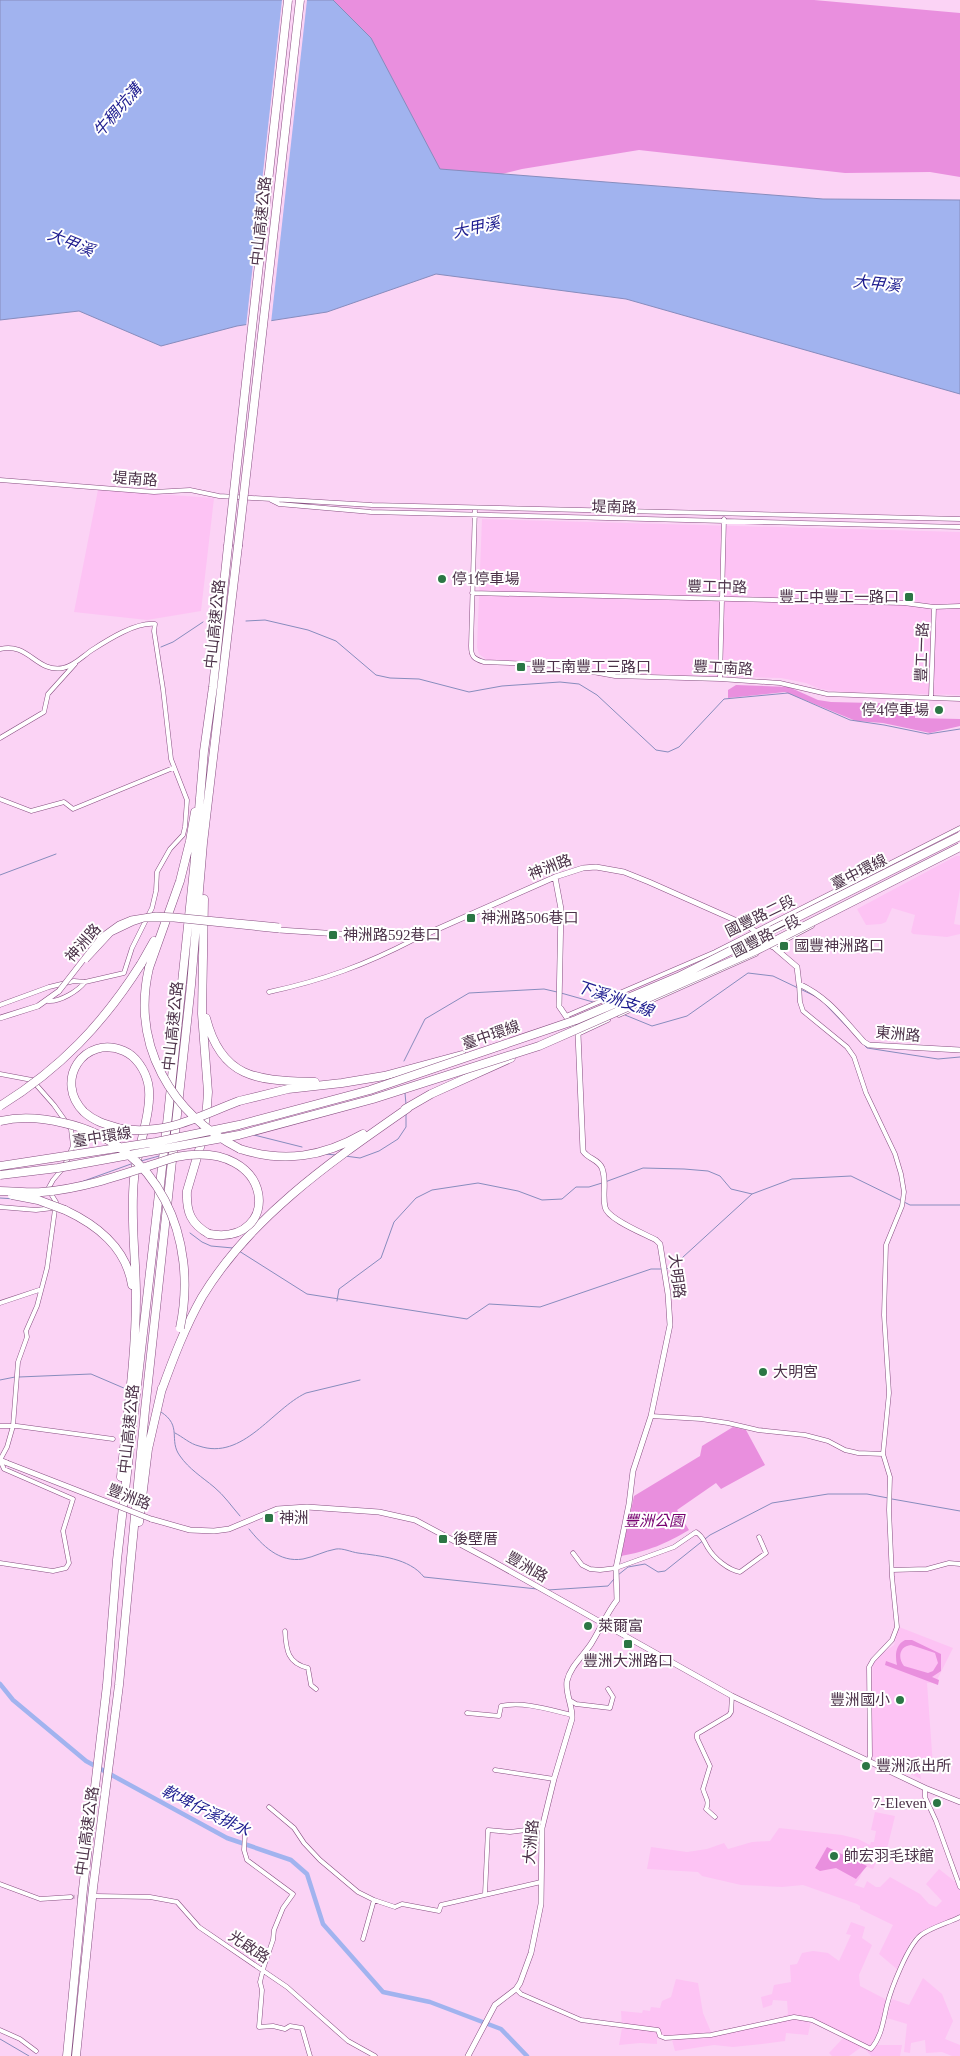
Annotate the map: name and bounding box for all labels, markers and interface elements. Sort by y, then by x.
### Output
water label: 牛稠坑溝 [90,79,146,140]
street label: 中山高速公路 [247,175,274,267]
water label: 大甲溪 [451,214,503,241]
water label: 大甲溪 [45,226,98,260]
water label: 大甲溪 [852,273,904,295]
street label: 堤南路 [112,469,158,489]
street label: 堤南路 [591,499,637,515]
place label: 停1停車場 [452,571,520,587]
marker: 停1停車場 [436,573,448,585]
street label: 中山高速公路 [201,578,228,670]
street label: 豐工中路 [687,578,747,596]
place label: 豐工中豐工一路口 [779,589,899,605]
marker: 豐工中豐工一路口 [903,591,915,603]
street label: 豐工一路 [913,622,931,682]
street label: 豐工南路 [693,658,753,678]
place label: 豐工南豐工三路口 [531,659,651,675]
marker: 豐工南豐工三路口 [515,661,527,673]
place label: 停4停車場 [861,702,929,718]
marker: 停4停車場 [933,704,945,716]
street label: 神洲路 [526,851,574,883]
street label: 臺中環線 [829,851,889,893]
street label: 國豐路二段 [723,892,797,940]
place label: 神洲路506巷口 [481,909,579,926]
marker: 神洲路506巷口 [465,912,477,924]
street label: 國豐路一段 [729,912,803,960]
street label: 神洲路 [61,920,104,965]
place label: 神洲路592巷口 [343,926,441,943]
marker: 神洲路592巷口 [327,929,339,941]
place label: 國豐神洲路口 [794,937,884,954]
marker: 國豐神洲路口 [778,940,790,952]
water label: 下溪洲支線 [574,977,657,1020]
street label: 中山高速公路 [159,980,186,1072]
street label: 臺中環線 [460,1018,522,1052]
street label: 東洲路 [875,1023,921,1044]
street label: 臺中環線 [71,1124,133,1150]
street label: 大明路 [666,1253,688,1299]
place label: 大明宮 [773,1364,818,1380]
marker: 大明宮 [757,1366,769,1378]
street label: 中山高速公路 [115,1383,142,1475]
street label: 豐洲路 [105,1481,153,1513]
place label: 神洲 [279,1509,309,1526]
marker: 神洲 [263,1512,275,1524]
park label: 豐洲公園 [624,1513,686,1529]
place label: 後壁厝 [453,1531,498,1547]
marker: 後壁厝 [437,1533,449,1545]
street label: 豐洲路 [504,1548,551,1585]
place label: 萊爾富 [598,1618,643,1634]
marker: 萊爾富 [582,1620,594,1632]
marker: 豐洲大洲路口 [622,1638,634,1650]
place label: 豐洲大洲路口 [583,1652,673,1669]
place label: 豐洲國小 [830,1691,890,1708]
marker: 豐洲國小 [894,1694,906,1706]
place label: 豐洲派出所 [876,1757,951,1774]
marker: 豐洲派出所 [860,1760,872,1772]
water label: 軟埤仔溪排水 [159,1782,254,1840]
street label: 中山高速公路 [72,1785,101,1877]
place label: 7-Eleven [873,1795,928,1811]
marker: 7-Eleven [931,1797,943,1809]
street label: 大洲路 [520,1819,541,1865]
place label: 帥宏羽毛球館 [844,1847,934,1864]
marker: 帥宏羽毛球館 [828,1850,840,1862]
street label: 光啟路 [226,1928,272,1966]

